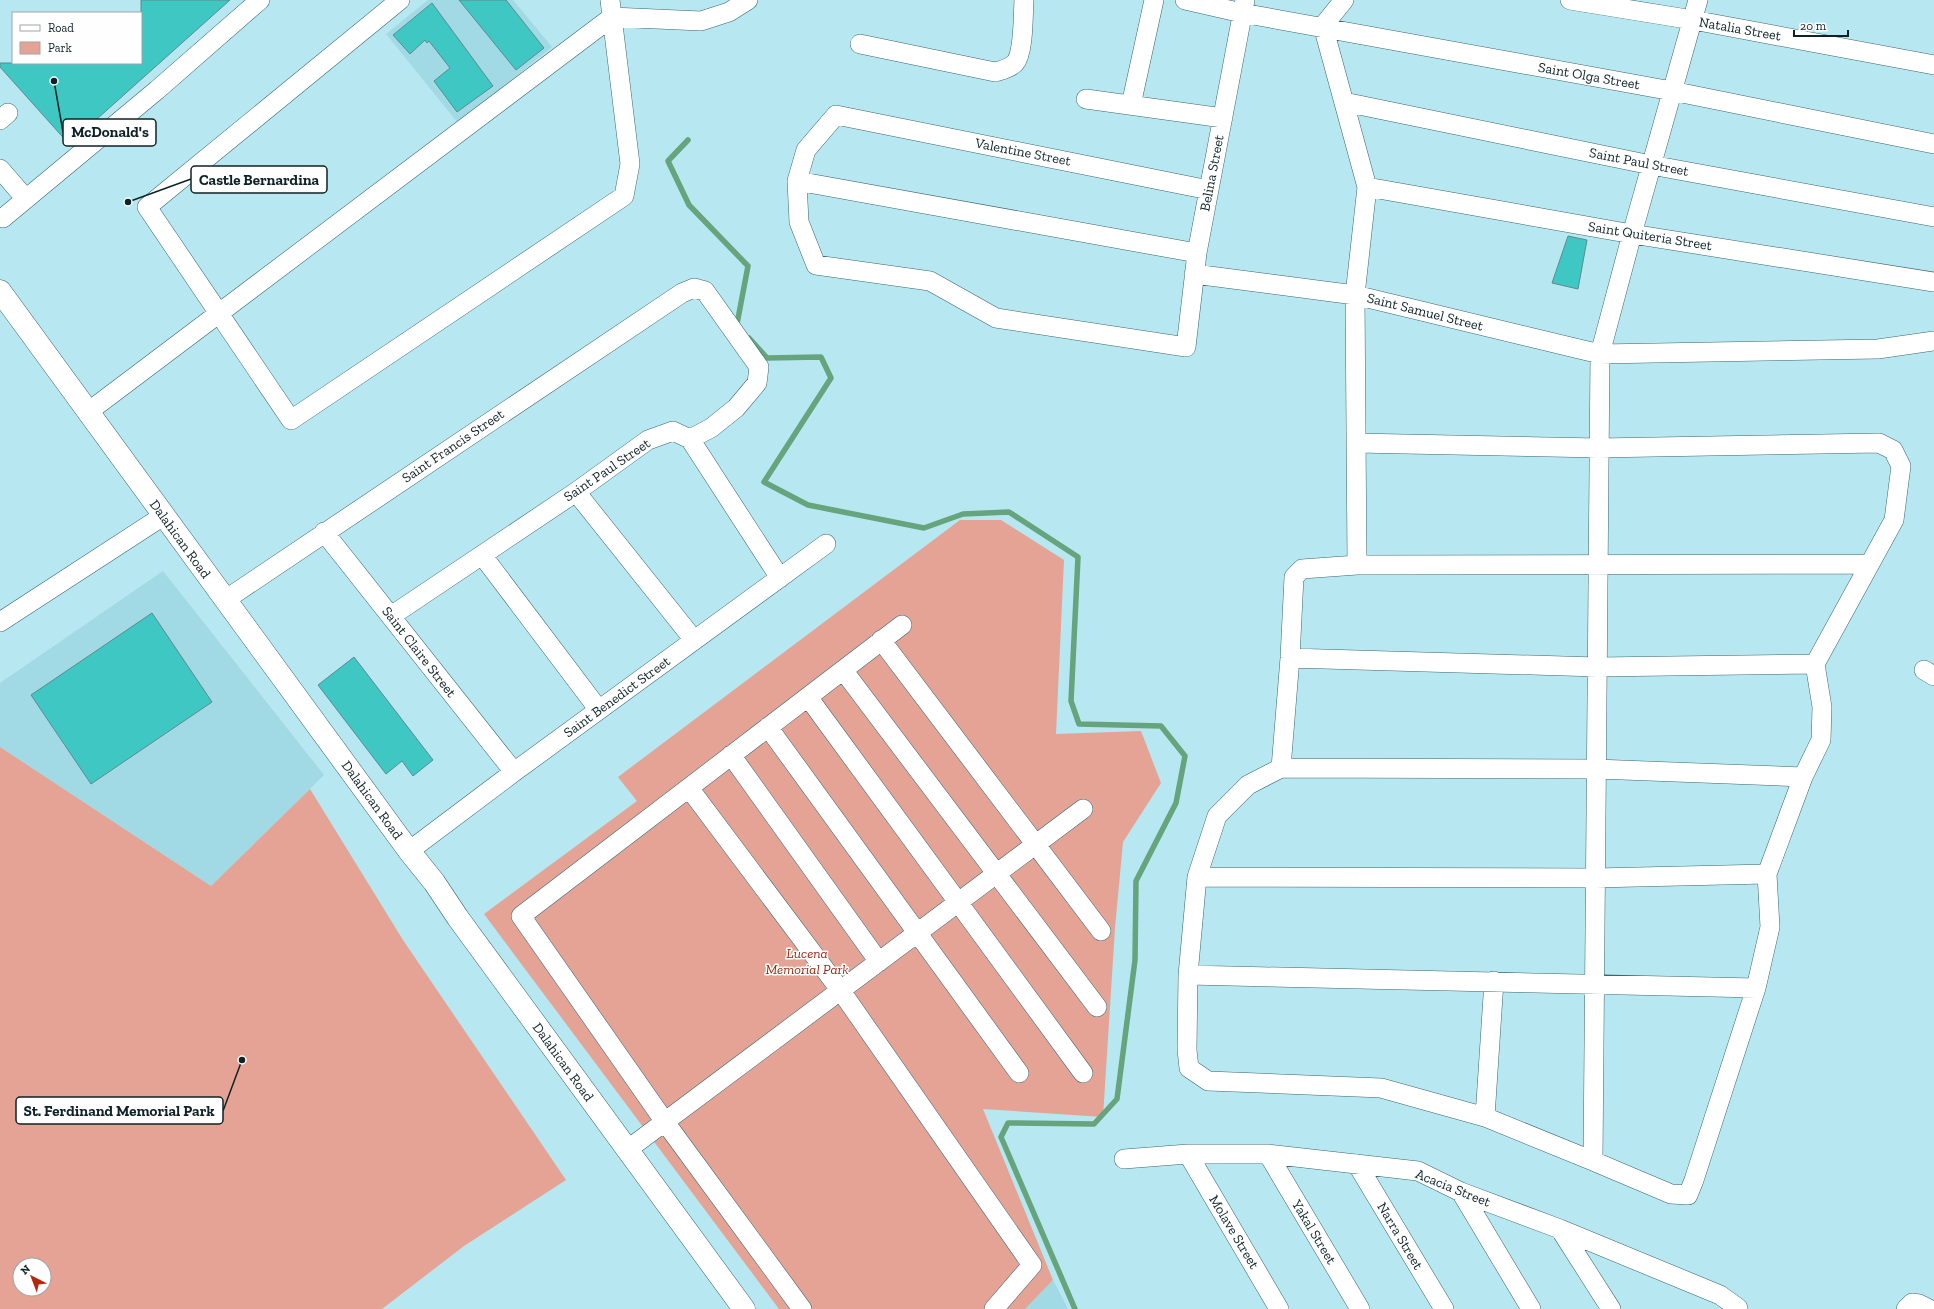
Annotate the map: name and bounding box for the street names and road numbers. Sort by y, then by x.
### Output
street label: Natalia Street [1698,13,1783,45]
street label: Saint Olga Street [1537,59,1642,93]
street label: Belina Street [1196,133,1228,213]
street label: Valentine Street [973,134,1073,170]
street label: Saint Paul Street [1588,144,1691,180]
street label: Saint Quiteria Street [1587,218,1714,254]
street label: Saint Samuel Street [1365,289,1486,335]
street label: Saint Francis Street [399,405,508,486]
street label: Saint Paul Street [560,434,654,505]
street label: Dalahican Road [146,496,214,582]
street label: Saint Claire Street [378,603,460,701]
street label: Saint Benedict Street [560,652,674,741]
street label: Dalahican Road [338,757,406,843]
street label: Dalahican Road [529,1019,597,1105]
street label: Acacia Street [1413,1165,1494,1211]
street label: Molave Street [1205,1192,1263,1273]
street label: Yakal Street [1288,1196,1340,1268]
street label: Narra Street [1373,1199,1427,1273]

